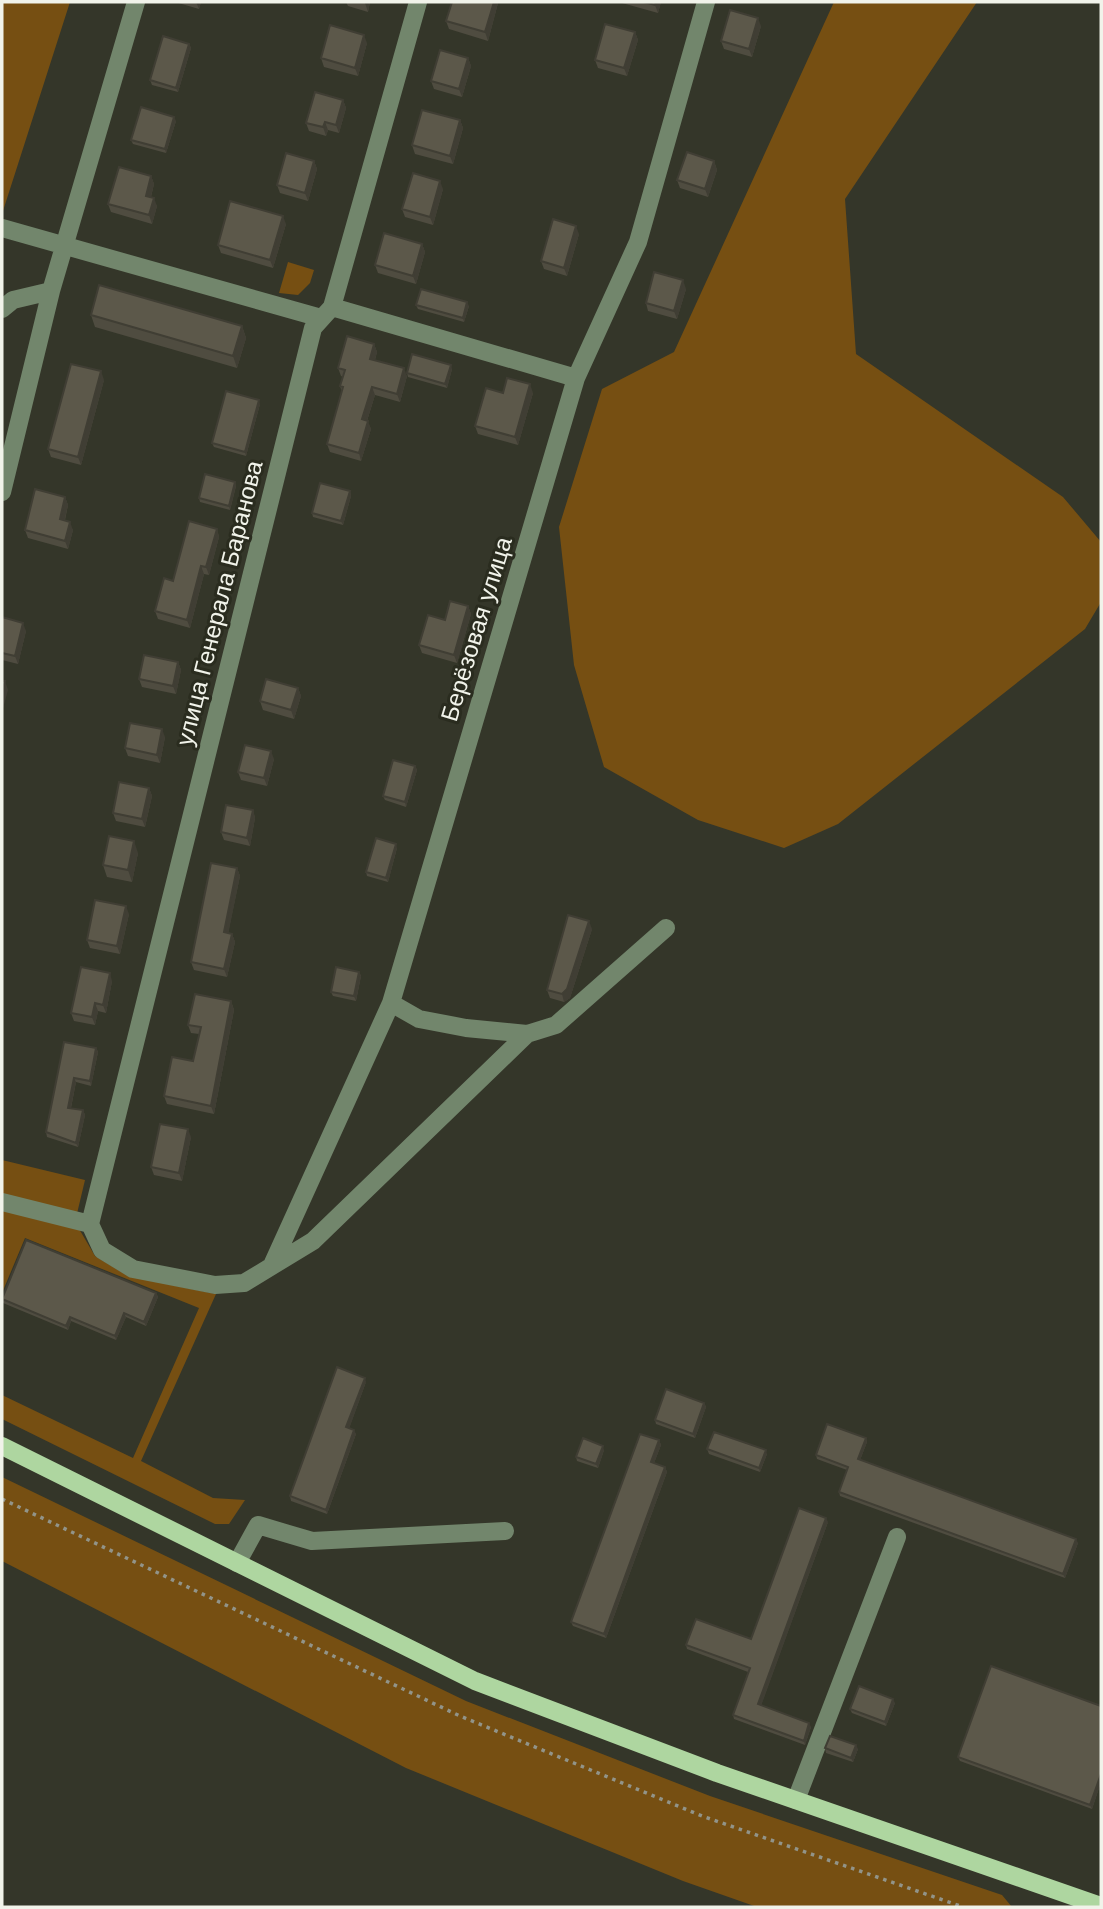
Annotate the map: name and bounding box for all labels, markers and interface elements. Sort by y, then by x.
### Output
street label: улица Генерала Баранова [170,457,268,748]
street label: Берёзовая улица [435,533,517,724]

